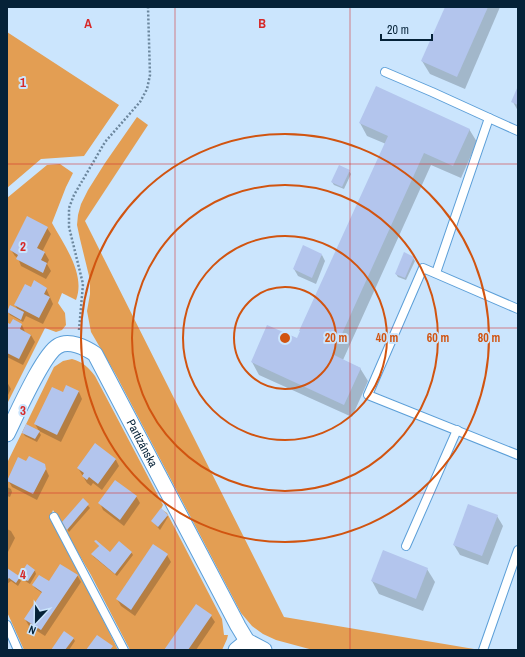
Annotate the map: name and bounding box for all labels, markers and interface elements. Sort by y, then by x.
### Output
text: A [84,15,92,32]
text: B [258,15,266,32]
scale bar [381,16,432,42]
text: 20 m [387,22,409,38]
text: 1 [20,74,26,91]
text: 2 [20,238,26,255]
text: 20 m [325,330,347,346]
text: 40 m [376,330,398,346]
text: 60 m [427,330,449,346]
text: 80 m [478,330,500,346]
centre of rings [278,331,292,345]
text: 3 [20,402,26,419]
street label: Partizánska [123,416,161,470]
text: 4 [20,566,26,583]
north arrow [16,601,56,641]
text: N [27,623,38,638]

